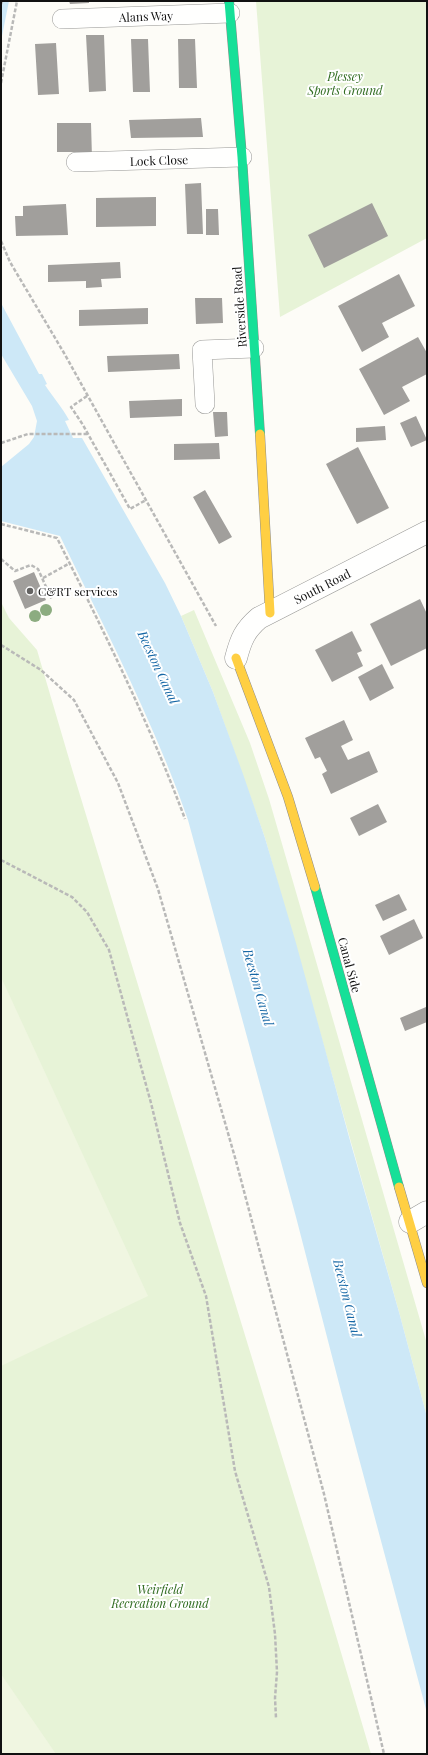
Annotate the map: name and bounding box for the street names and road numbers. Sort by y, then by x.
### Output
street label: Alans Way [118,7,173,25]
street label: Lock Close [129,151,189,169]
street label: Riverside Road [228,266,250,348]
street label: South Road [291,565,353,607]
street label: Canal Side [335,935,365,995]

